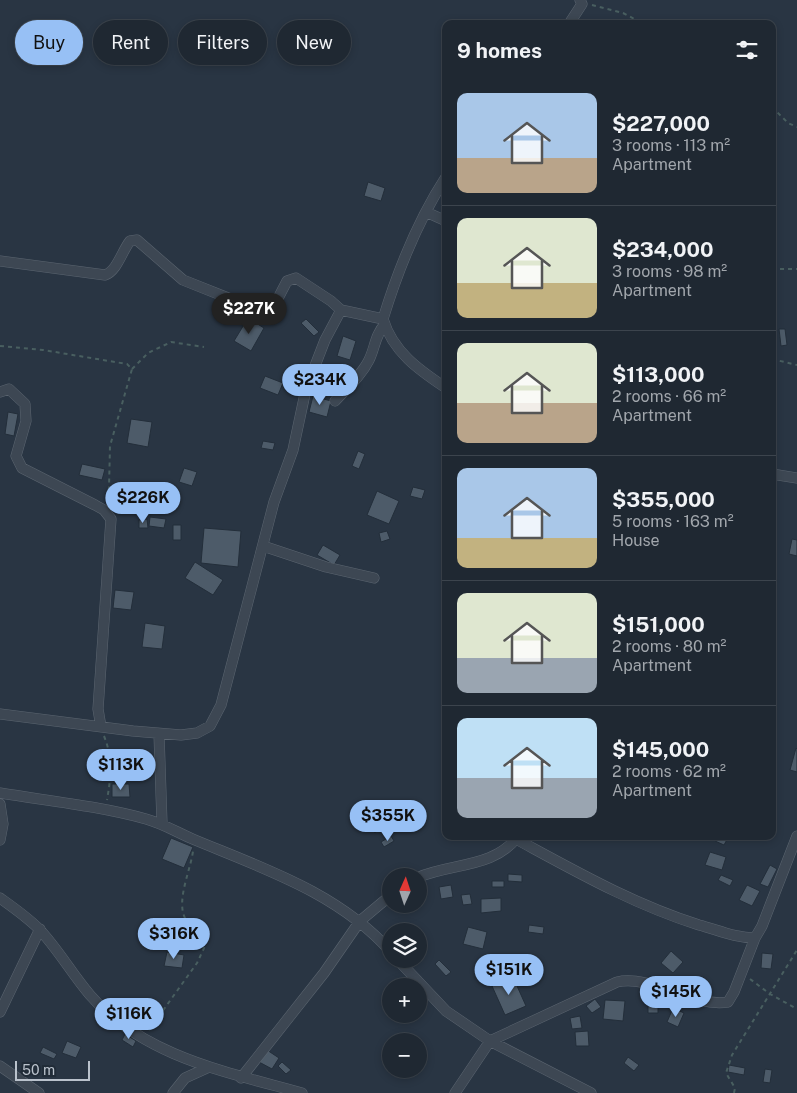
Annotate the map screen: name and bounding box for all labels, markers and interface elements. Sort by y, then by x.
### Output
chip: Buy [15,20,83,65]
chip: Rent [93,20,168,65]
chip: Filters [178,20,267,65]
chip: New [277,20,351,65]
icon: filters [733,36,761,64]
text: 9 homes [457,38,542,63]
text: $227,000 [612,111,710,136]
icon: home [497,113,557,173]
text: 3 rooms · 113 m² [612,136,730,155]
text: Apartment [612,155,692,174]
text: $234,000 [612,237,714,262]
icon: home [497,238,557,298]
text: 3 rooms · 98 m² [612,262,727,281]
text: Apartment [612,281,692,300]
pin: $227K [214,292,284,335]
text: $227K [223,299,275,318]
text: $113,000 [612,362,705,387]
icon: home [497,363,557,423]
pin: $234K [285,364,355,406]
text: $234K [293,370,347,389]
text: 2 rooms · 66 m² [612,387,726,406]
text: Apartment [612,406,692,425]
pin: $226K [108,482,178,524]
text: $355,000 [612,487,715,512]
text: $226K [116,488,170,507]
icon: home [497,488,557,548]
text: 5 rooms · 163 m² [612,512,734,531]
text: House [612,531,660,550]
text: $151,000 [612,612,705,637]
icon: home [497,613,557,673]
text: 2 rooms · 80 m² [612,637,726,656]
text: Apartment [612,656,692,675]
text: $145,000 [612,737,709,762]
icon: home [497,738,557,798]
pin: $113K [86,748,156,791]
text: $113K [98,755,144,774]
text: 2 rooms · 62 m² [612,762,726,781]
text: Apartment [612,781,692,800]
pin: $355K [353,800,423,842]
text: $355K [361,806,415,825]
north arrow [382,868,428,912]
map controls [382,868,427,1078]
pin: $316K [139,918,209,960]
button: layers [382,923,427,968]
text: $316K [149,924,199,943]
pin: $151K [474,954,544,996]
text: $151K [486,960,532,979]
pin: $145K [641,976,711,1018]
button: + [382,978,427,1023]
text: $145K [651,982,701,1001]
pin: $116K [94,998,164,1040]
text: $116K [106,1004,152,1023]
button: − [382,1033,427,1078]
scale bar [15,1058,90,1081]
text: 50 m [22,1062,55,1078]

